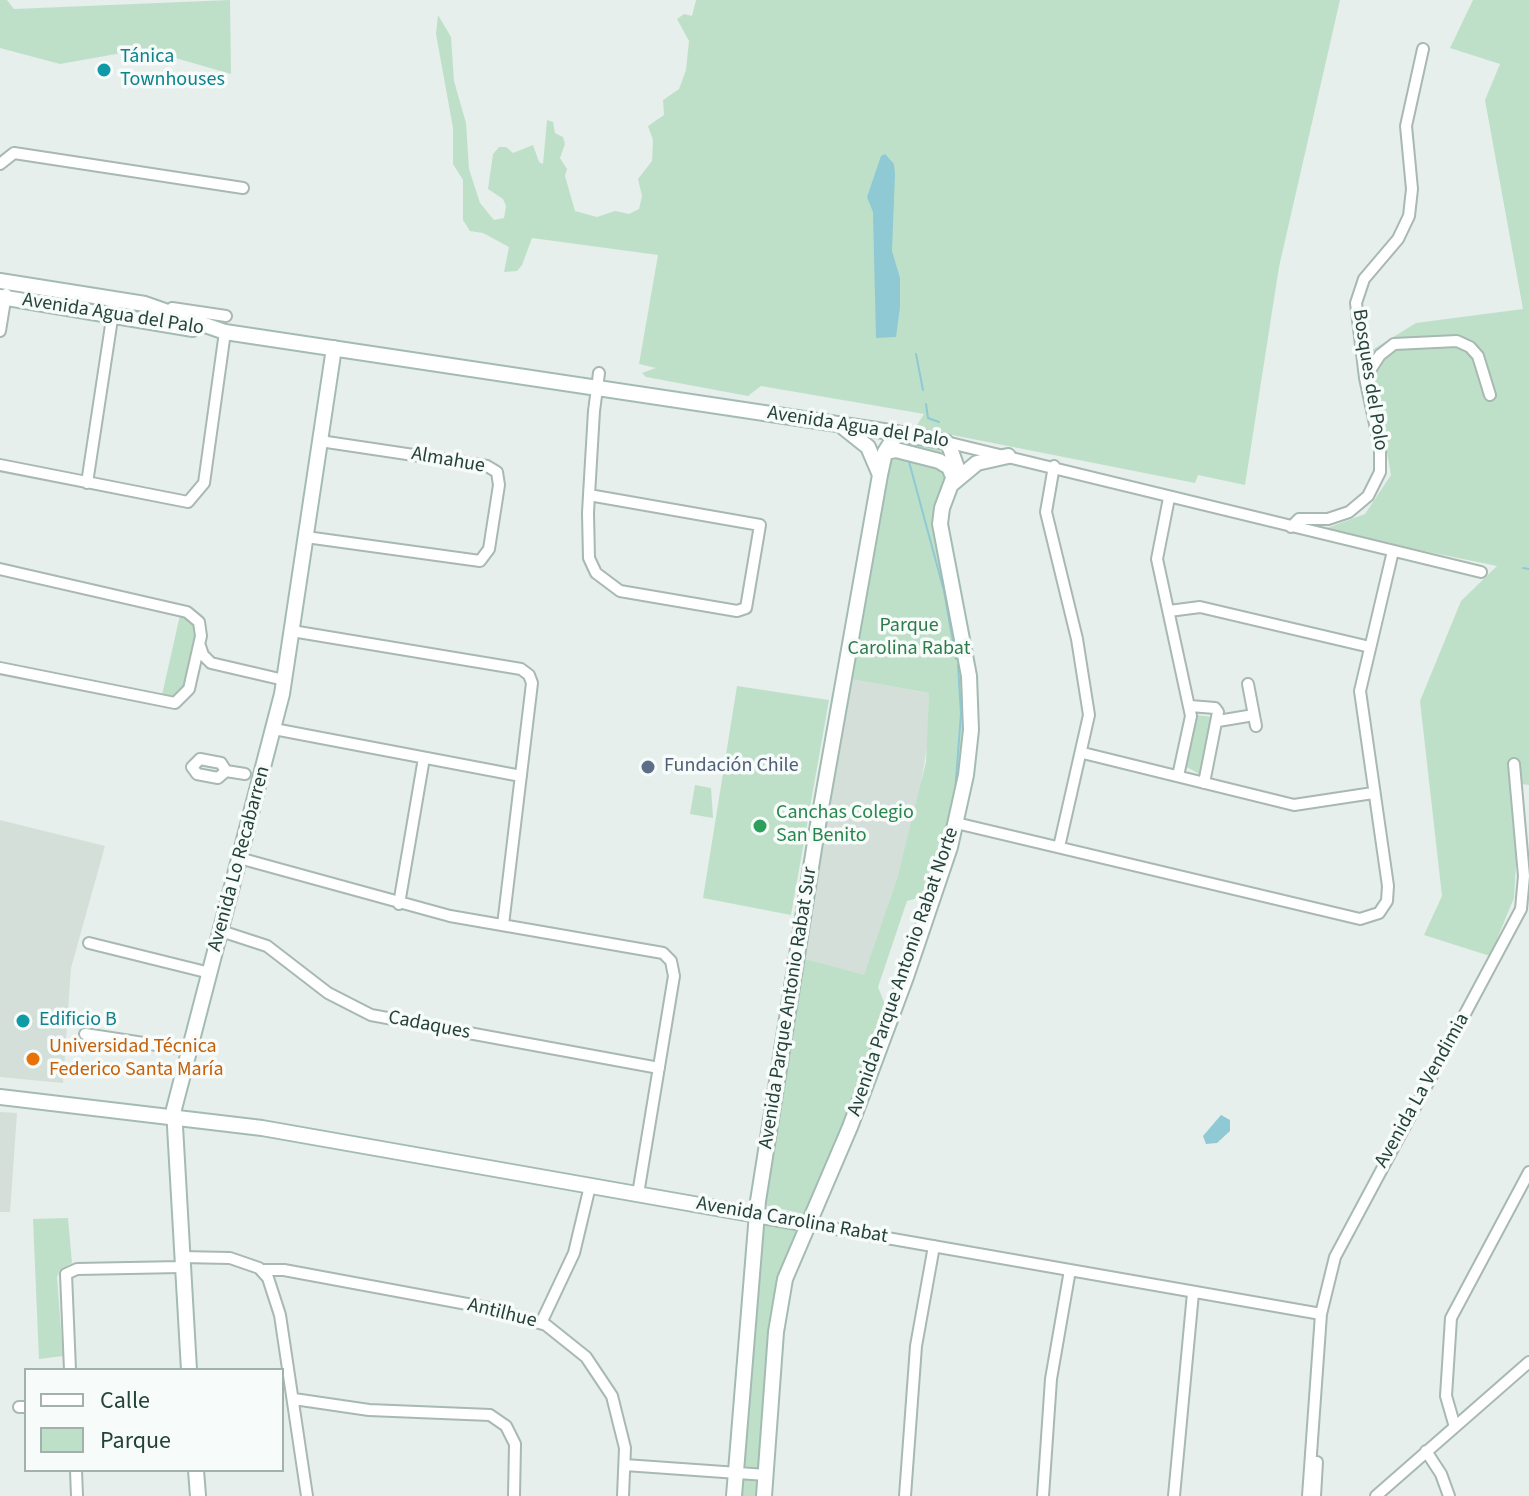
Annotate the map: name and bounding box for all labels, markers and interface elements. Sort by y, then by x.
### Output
place label: Tánica Townhouses [120,46,225,93]
marker: Tánica Townhouses [95,61,113,79]
street label: Avenida Agua del Palo [21,289,205,341]
street label: Bosques del Polo [1346,308,1392,452]
street label: Avenida Agua del Palo [766,402,950,454]
street label: Almahue [409,443,487,479]
park label: Parque Carolina Rabat [848,615,970,662]
place label: Fundación Chile [664,755,799,779]
marker: Fundación Chile [639,758,657,776]
street label: Avenida Lo Recabarren [204,764,276,954]
place label: Canchas Colegio San Benito [776,802,914,849]
marker: Canchas Colegio San Benito [751,817,769,835]
street label: Avenida Parque Antonio Rabat Norte [843,824,965,1120]
street label: Avenida Parque Antonio Rabat Sur [755,865,823,1151]
street label: Cadaques [386,1006,472,1046]
place label: Edificio B [39,1009,117,1033]
street label: Avenida La Vendimia [1371,1009,1475,1173]
marker: Edificio B [14,1012,32,1030]
place label: Universidad Técnica Federico Santa María [49,1036,224,1083]
marker: Universidad Técnica Federico Santa María [24,1050,42,1068]
street label: Avenida Carolina Rabat [694,1192,890,1250]
street label: Antilhue [465,1294,539,1334]
legend [24,1368,284,1472]
text: Calle [100,1383,150,1418]
text: Parque [100,1423,171,1458]

